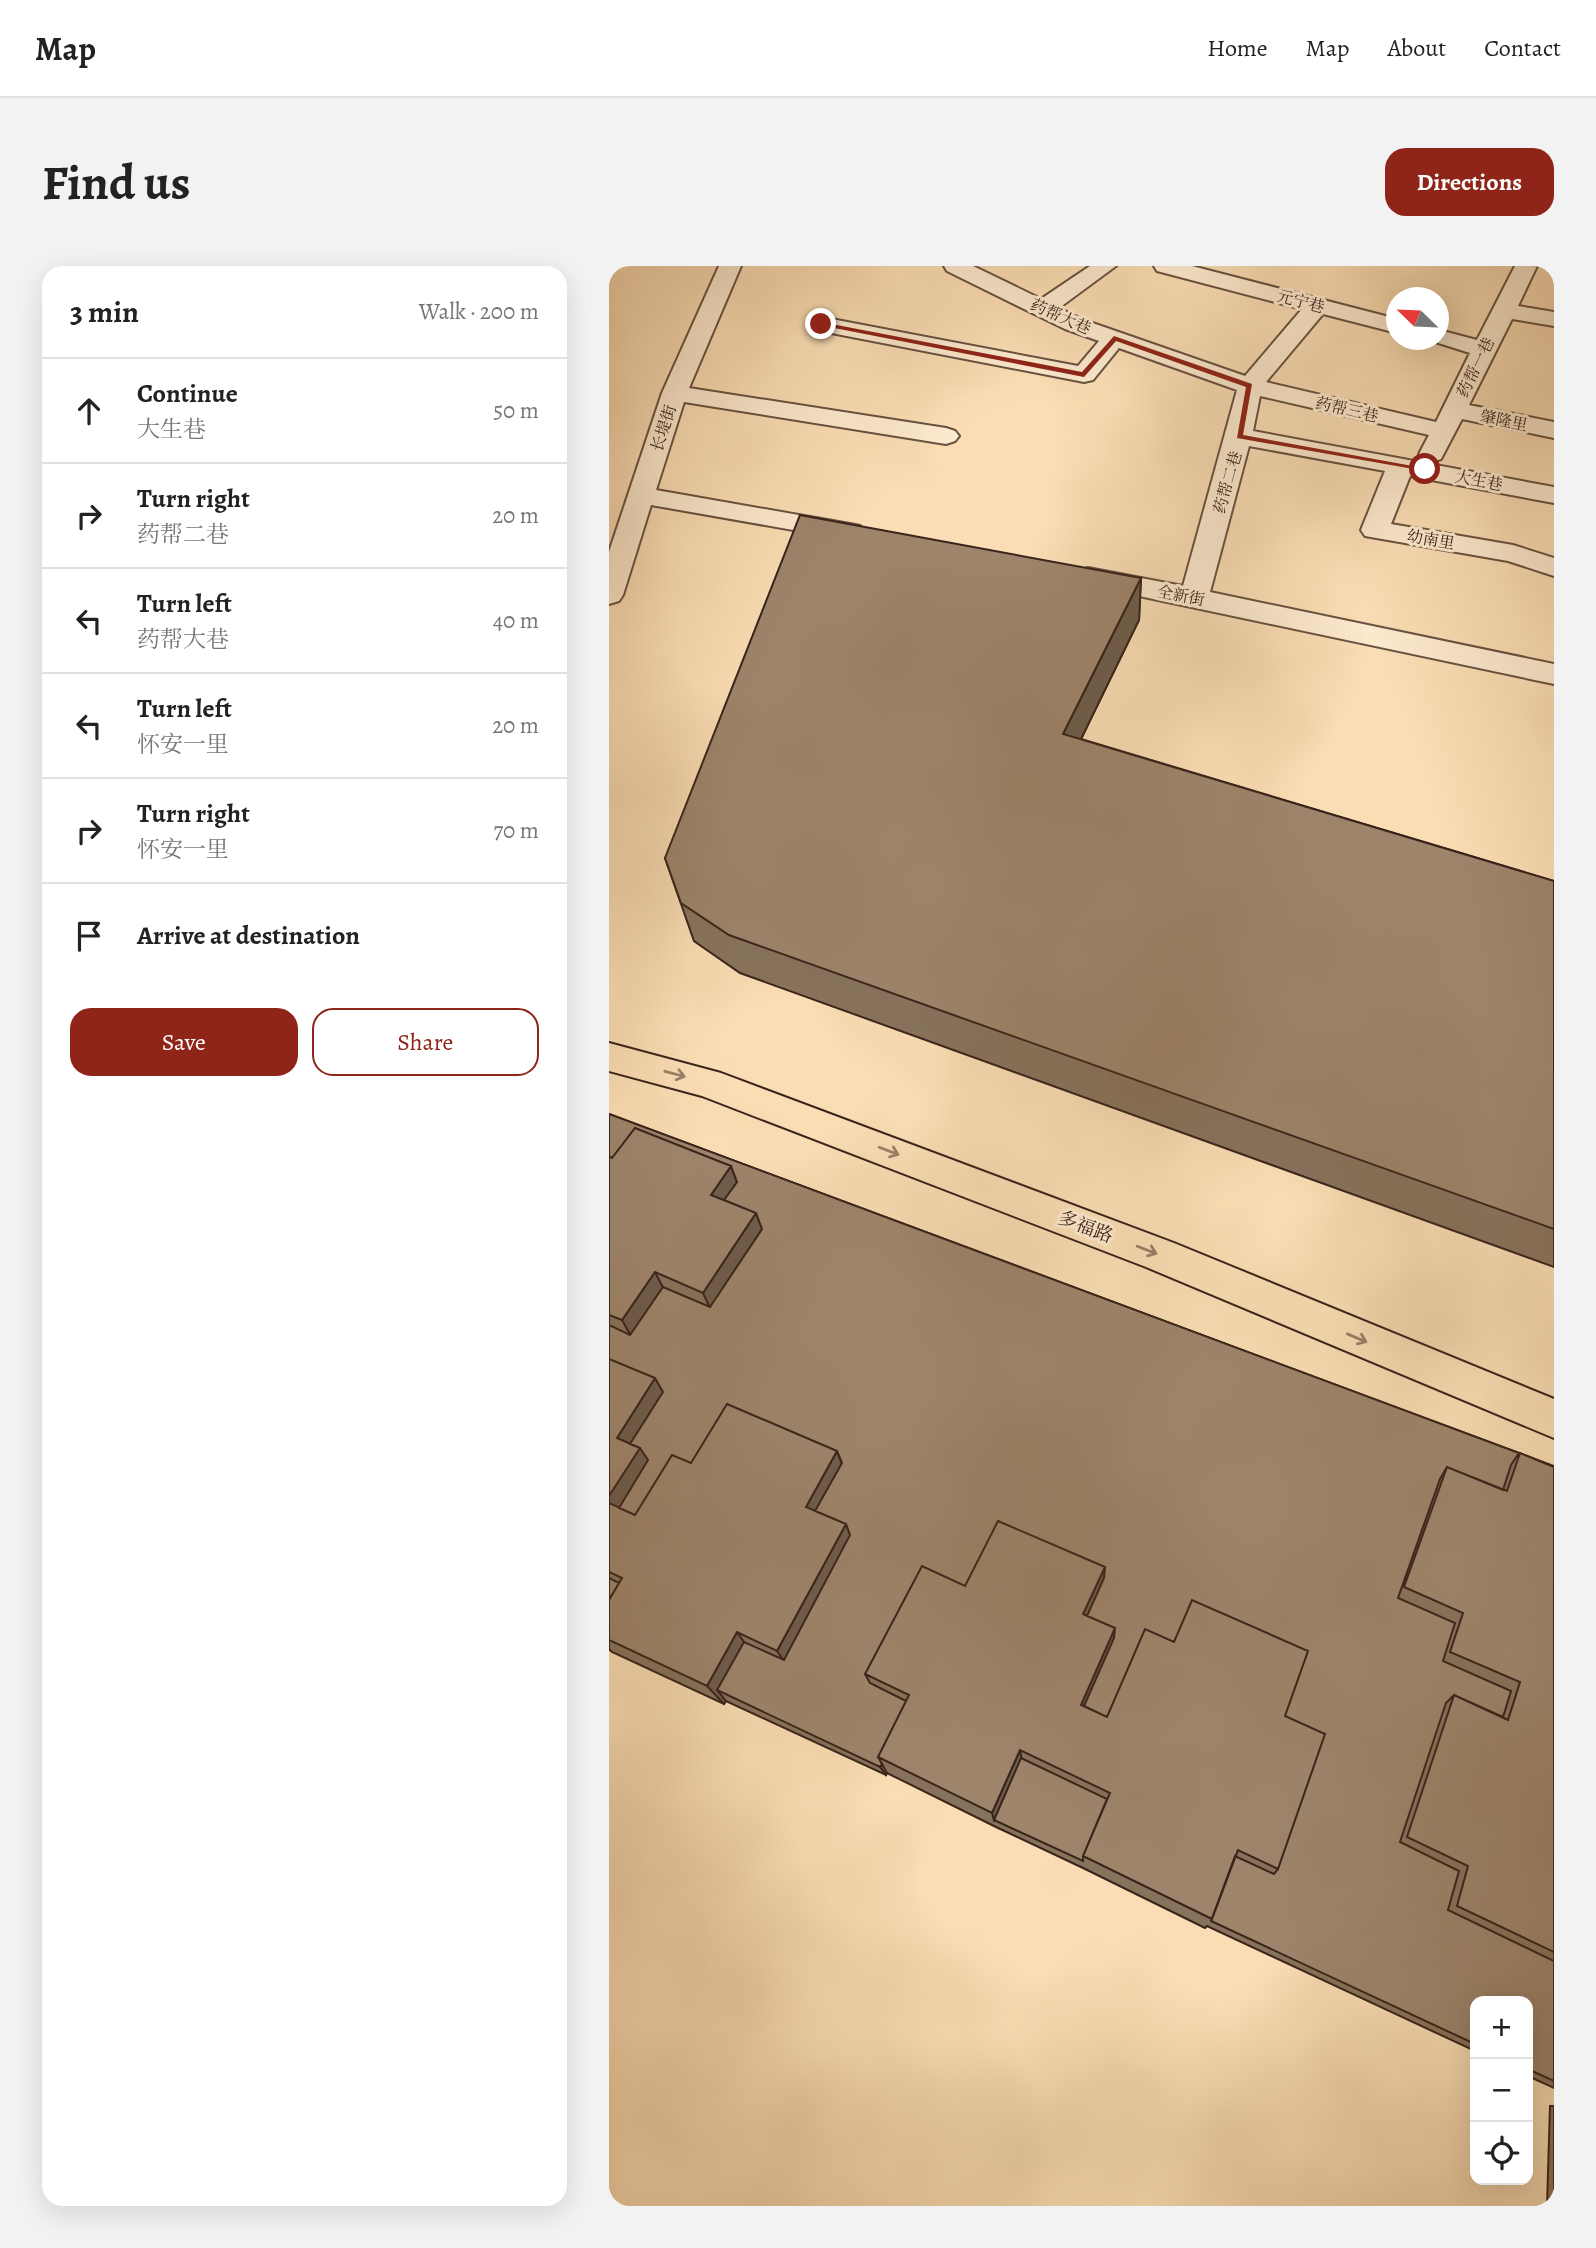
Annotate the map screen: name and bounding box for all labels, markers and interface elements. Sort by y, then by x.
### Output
text: Map [35,26,96,71]
text: Home [1207,32,1268,64]
text: Map [1306,32,1350,64]
text: About [1388,32,1446,64]
text: Contact [1484,32,1561,64]
button: Directions [1385,148,1554,216]
text: Find us [42,149,190,216]
street label: 元宁巷 [1275,285,1327,319]
north arrow [1386,287,1449,350]
text: 3 min [70,292,139,332]
street label: 药帮大巷 [1027,294,1094,340]
text: Walk · 200 m [419,296,539,327]
route end [805,308,836,339]
street label: 药帮一巷 [1452,334,1500,401]
text: Continue [137,376,238,411]
icon: ahead [70,392,108,430]
street label: 药帮三巷 [1313,392,1380,428]
text: 50 m [493,395,539,426]
street label: 长堤街 [646,402,682,455]
street label: 肇隆里 [1478,405,1530,437]
text: 大生巷 [137,414,206,445]
street label: 药帮二巷 [1209,448,1247,516]
route start [1409,453,1440,484]
street label: 大生巷 [1453,466,1504,496]
text: Turn right [137,481,250,516]
icon: right [70,497,108,535]
text: 20 m [492,500,539,531]
text: 药帮二巷 [137,519,229,550]
street label: 幼南里 [1405,525,1456,555]
street label: 全新街 [1155,581,1206,611]
text: Turn left [137,586,232,621]
icon: left [70,602,108,640]
text: 40 m [493,605,539,636]
text: 药帮大巷 [137,624,229,655]
text: Turn left [137,691,232,726]
icon: left [70,707,108,745]
text: 20 m [492,710,539,741]
text: 怀安一里 [137,729,229,760]
text: Turn right [137,796,250,831]
icon: right [70,812,108,850]
text: 70 m [493,815,539,846]
text: 怀安一里 [137,834,229,865]
icon: arrive [70,917,108,955]
text: Arrive at destination [137,918,360,953]
button: Save [70,1008,298,1076]
button: Share [312,1008,539,1076]
one-way arrow [663,1068,686,1081]
one-way arrow [877,1146,899,1159]
street label: 多福路 [1054,1205,1117,1249]
one-way arrow [1136,1244,1158,1257]
one-way arrow [1346,1332,1367,1345]
map controls [1470,1996,1533,2185]
button: + [1470,1996,1533,2059]
button: − [1470,2059,1533,2122]
button: locate [1470,2122,1533,2185]

